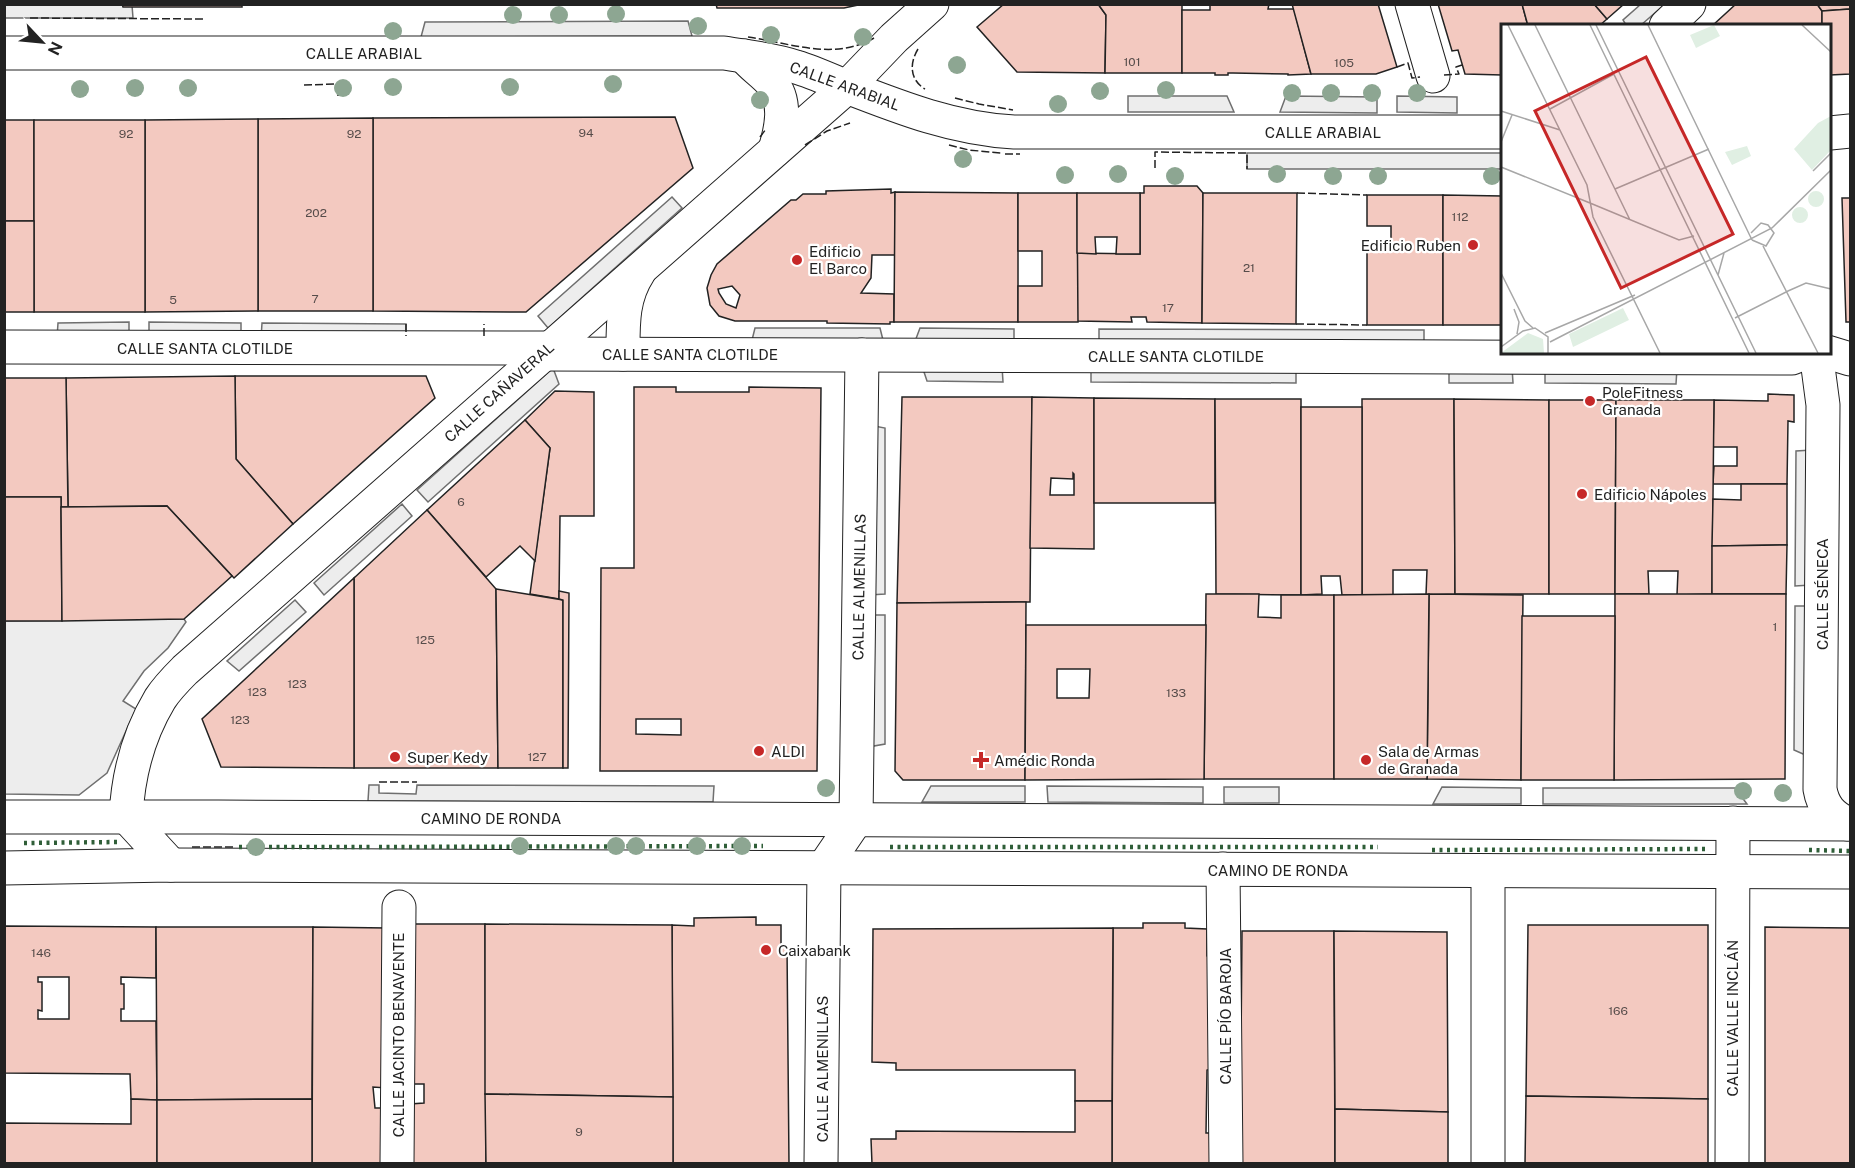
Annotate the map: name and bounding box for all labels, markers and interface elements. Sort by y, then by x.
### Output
north arrow [12,12,72,72]
inset map [1501,24,1831,354]
text: N [44,39,66,58]
street label: CALLE ARABIAL [306,45,422,62]
house number: 101 [1123,55,1141,69]
house number: 105 [1334,56,1354,70]
street label: CALLE ARABIAL [787,58,903,114]
street label: CALLE ARABIAL [1265,124,1381,141]
house number: 94 [578,126,594,140]
house number: 92 [119,127,133,141]
house number: 92 [347,127,361,141]
house number: 202 [305,206,327,220]
house number: 112 [1452,210,1468,224]
place label: Edificio Ruben [1361,237,1461,254]
marker: Edificio Ruben [1466,238,1480,252]
place label: Edificio El Barco [809,243,867,277]
marker: Edificio El Barco [790,253,804,267]
house number: 21 [1243,261,1255,275]
house number: 7 [311,292,319,306]
house number: 5 [169,293,177,307]
house number: 17 [1162,301,1174,315]
street label: CALLE CAÑAVERAL [441,338,557,446]
street label: CALLE SANTA CLOTILDE [117,340,293,357]
street label: CALLE SANTA CLOTILDE [602,346,778,363]
street label: CALLE SANTA CLOTILDE [1088,348,1264,365]
place label: PoleFitness Granada [1602,384,1683,418]
marker: PoleFitness Granada [1583,394,1597,408]
place label: Edificio Nápoles [1594,486,1707,503]
marker: Edificio Nápoles [1575,487,1589,501]
house number: 6 [457,495,465,509]
street label: CALLE ALMENILLAS [849,514,869,660]
street label: CALLE SÉNECA [1814,538,1831,650]
house number: 1 [1773,620,1777,634]
house number: 125 [415,633,435,647]
house number: 123 [287,677,307,691]
house number: 123 [247,685,267,699]
house number: 133 [1166,686,1186,700]
house number: 123 [230,713,250,727]
place label: ALDI [771,743,805,760]
place label: Sala de Armas de Granada [1378,743,1479,777]
marker: ALDI [752,744,766,758]
place label: Super Kedy [407,749,488,766]
marker: Super Kedy [388,750,402,764]
house number: 127 [527,750,547,764]
marker: Amédic Ronda [972,751,990,769]
place label: Amédic Ronda [994,752,1095,769]
marker: Sala de Armas de Granada [1359,753,1373,767]
street label: CAMINO DE RONDA [421,810,562,827]
street label: CAMINO DE RONDA [1208,862,1349,879]
street label: CALLE JACINTO BENAVENTE [390,933,407,1137]
street label: CALLE VALLE INCLÁN [1724,940,1741,1096]
place label: Caixabank [778,942,851,959]
marker: Caixabank [759,943,773,957]
house number: 146 [31,946,51,960]
street label: CALLE PÍO BAROJA [1217,947,1234,1084]
street label: CALLE ALMENILLAS [814,996,831,1142]
house number: 166 [1608,1004,1628,1018]
house number: 9 [575,1125,583,1139]

